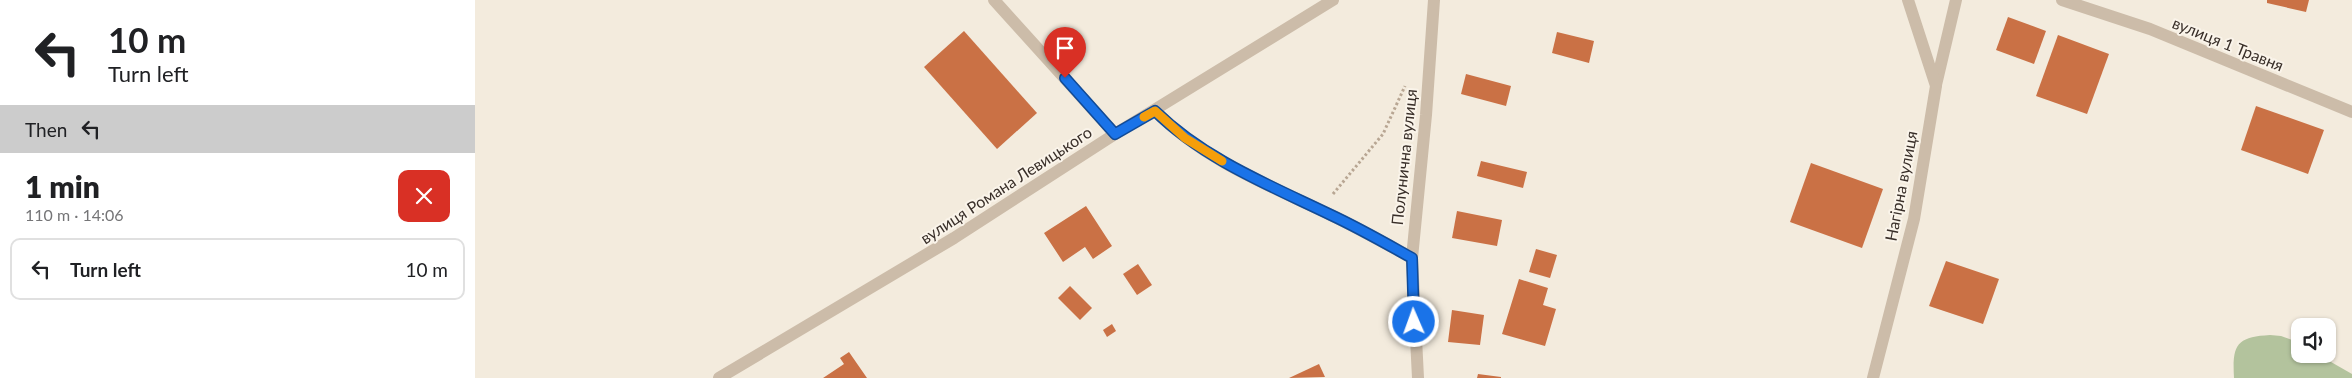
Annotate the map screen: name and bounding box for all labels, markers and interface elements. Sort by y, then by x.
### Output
street label: вулиця 1 Травня [2170,13,2287,74]
text: 10 m [108,18,186,60]
icon: left [25,20,90,85]
pin [1044,27,1086,78]
icon: arrive [1051,34,1079,62]
text: Turn left [108,60,189,87]
street label: Полунична вулиця [1387,88,1420,226]
icon: left [77,115,105,143]
text: Then [25,118,67,141]
street label: вулиця Романа Левицького [916,122,1095,247]
street label: Нагірна вулиця [1881,129,1920,243]
text: 1 min [25,168,100,204]
button: close [398,170,450,222]
text: 110 m · 14:06 [25,205,124,224]
icon: left [27,255,55,283]
text: Turn left [70,258,141,281]
text: 10 m [405,258,448,281]
position arrow [1387,295,1439,347]
map controls [2291,318,2336,363]
button: sound [2291,318,2336,363]

